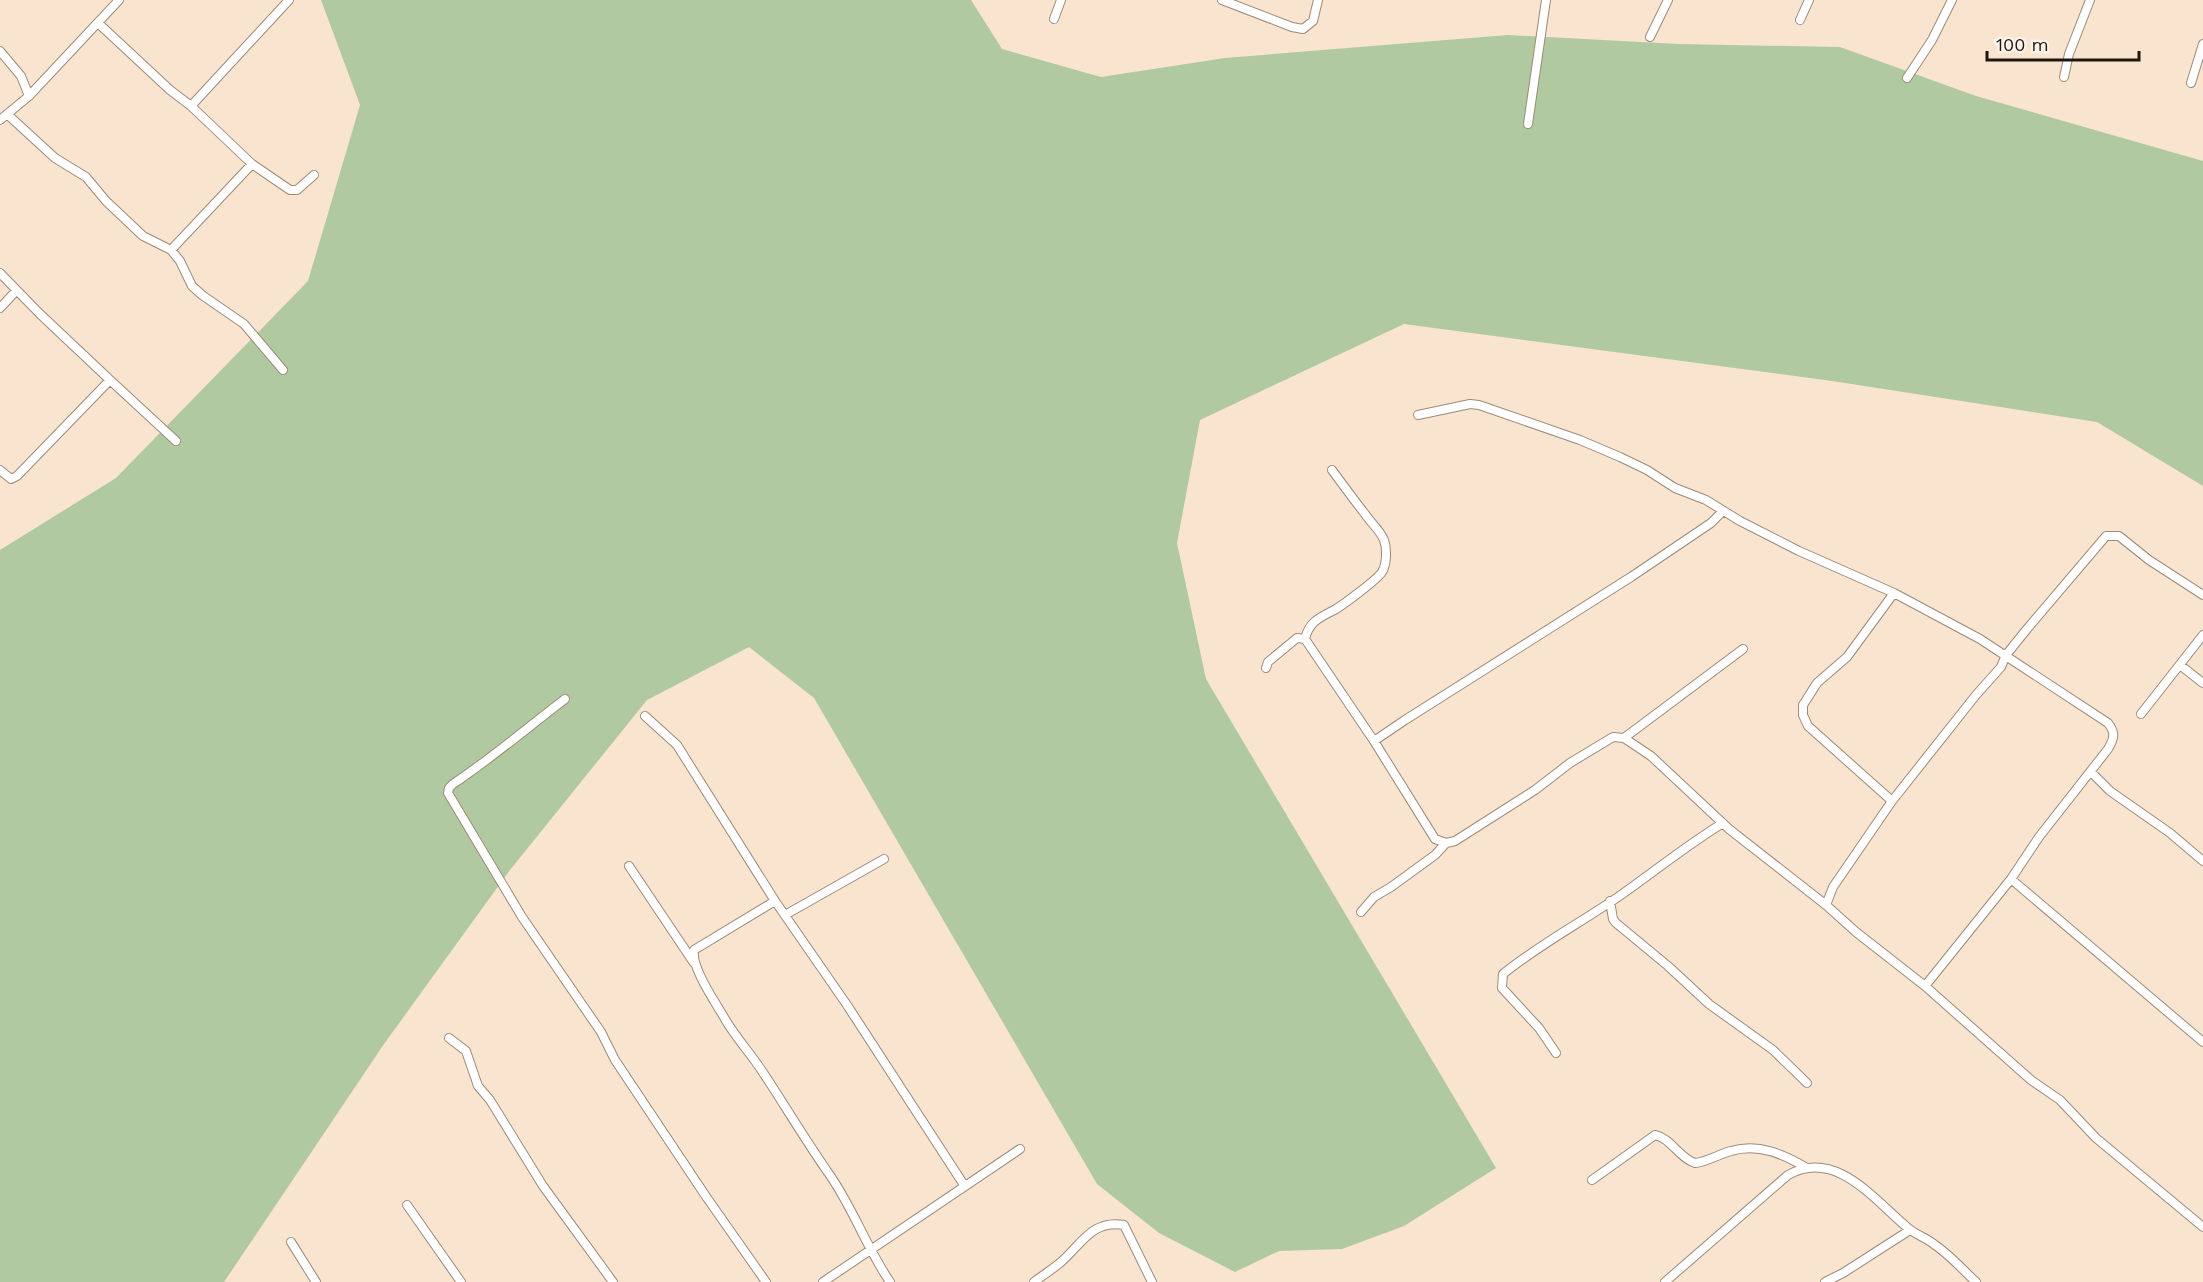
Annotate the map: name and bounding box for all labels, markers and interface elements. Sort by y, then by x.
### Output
scale bar [1987,24,2138,62]
text: 100 m [1996,34,2049,55]

